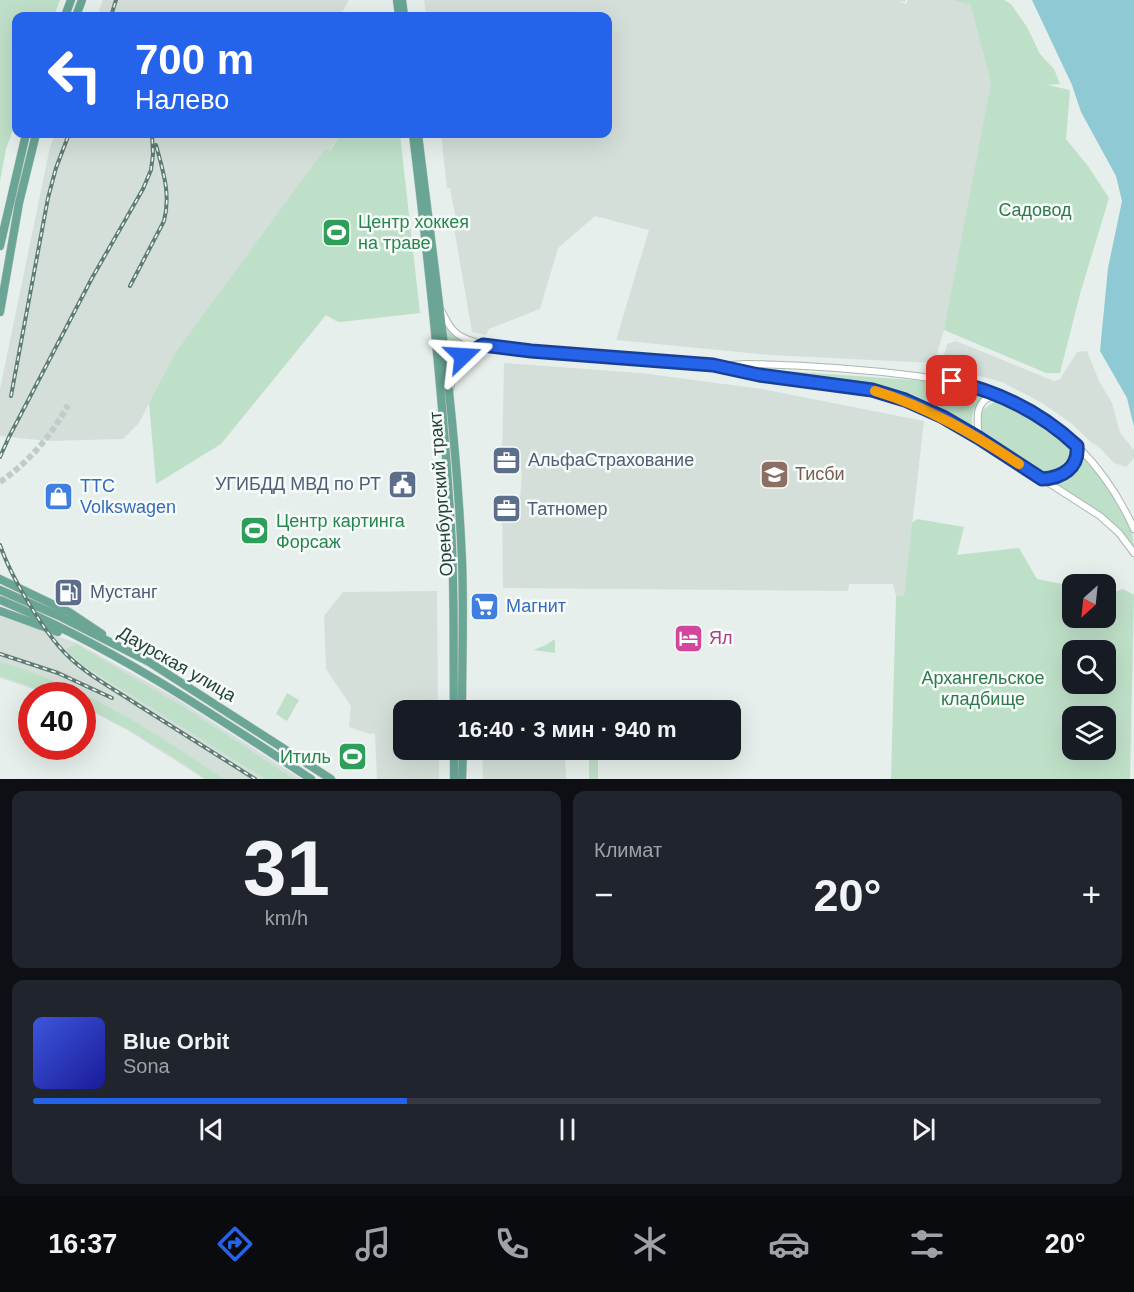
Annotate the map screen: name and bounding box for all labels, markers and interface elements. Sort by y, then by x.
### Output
icon: left [36,36,114,114]
text: 700 m [135,36,254,83]
text: Налево [135,85,229,115]
park label: Садовод [998,200,1072,220]
place label: Центр хоккея на траве [358,212,469,253]
sports icon: Центр хоккея на траве [321,216,353,248]
position arrow [431,324,495,388]
pin [926,355,977,406]
icon: arrive [935,364,968,397]
street label: Оренбургский тракт [425,411,457,577]
office icon: АльфаСтрахование [491,444,523,476]
place label: АльфаСтрахование [528,450,694,470]
school or university icon: Тисби [758,458,790,490]
place label: Тисби [795,464,845,484]
public building icon: УГИБДД МВД по РТ [386,468,418,500]
place label: УГИБДД МВД по РТ [215,474,381,494]
place label: ТТС Volkswagen [80,476,176,517]
shop icon: ТТС Volkswagen [43,480,75,512]
office icon: Татномер [490,493,522,525]
place label: Татномер [527,499,607,519]
place label: Центр картинга Форсаж [276,511,406,552]
sports icon: Центр картинга Форсаж [239,515,271,547]
north arrow [1062,574,1116,628]
map controls [1062,574,1116,760]
fuel station icon: Мустанг [53,576,85,608]
place label: Мустанг [90,582,158,602]
supermarket icon: Магнит [469,590,501,622]
place label: Магнит [506,596,566,616]
street label: Даурская улица [115,622,240,706]
hotel icon: Ял [672,622,704,654]
place label: Ял [709,628,733,648]
button: search [1062,640,1116,694]
park label: Архангельское кладбище [921,668,1045,709]
speed limit sign: 40 [18,682,96,760]
button: layers [1062,706,1116,760]
text: 16:40 · 3 мин · 940 m [457,717,677,742]
sports icon: Итиль [336,741,368,773]
place label: Итиль [280,747,331,767]
text: 31 [243,824,330,912]
text: Климат [594,839,662,861]
text: 20° [813,870,882,921]
text: − [594,876,613,913]
text: + [1082,876,1101,913]
text: km/h [265,907,308,929]
text: Blue Orbit [123,1029,229,1054]
text: Sona [123,1055,170,1077]
icon: previous [195,1113,228,1146]
icon: pause [551,1113,584,1146]
icon: next [907,1113,940,1146]
icon: directions [214,1223,256,1265]
icon: music [352,1223,394,1265]
icon: phone [491,1223,533,1265]
icon: climate [629,1223,671,1265]
icon: car [768,1223,810,1265]
icon: filters [906,1223,948,1265]
text: 16:37 [48,1229,117,1259]
text: 20° [1045,1229,1086,1259]

